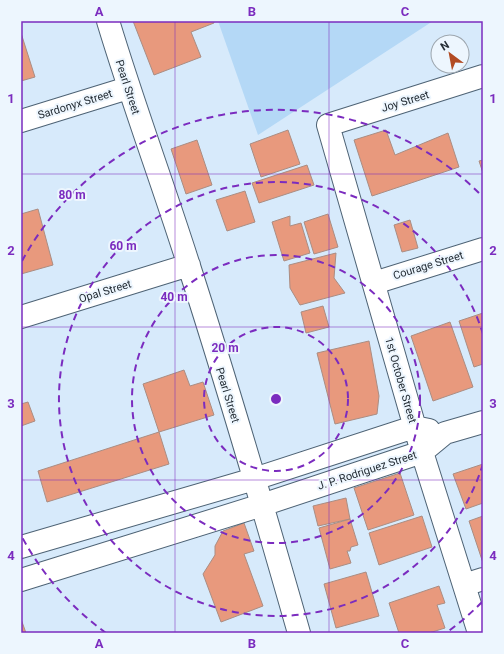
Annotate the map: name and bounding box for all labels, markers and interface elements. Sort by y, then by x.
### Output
text: A [95,4,104,19]
text: B [248,4,256,19]
text: C [401,4,410,19]
north arrow [430,34,470,74]
text: N [438,38,452,54]
street label: Pearl Street [113,58,143,117]
street label: Sardonyx Street [36,87,114,122]
street label: Joy Street [380,88,431,115]
text: 1 [7,91,15,106]
text: 1 [489,91,497,106]
text: 80 m [58,188,86,202]
text: 60 m [109,239,137,253]
text: 2 [7,243,15,258]
text: 2 [489,243,497,258]
street label: Courage Street [391,249,465,282]
street label: Opal Street [77,277,133,306]
text: 40 m [160,290,188,304]
street label: 1st October Street [382,336,419,425]
text: 20 m [211,341,239,355]
street label: Pearl Street [213,366,242,425]
centre of rings [269,392,283,406]
text: 3 [7,396,15,411]
text: 3 [489,396,497,411]
street label: J. P. Rodriguez Street [316,448,419,493]
text: 4 [7,548,15,563]
text: 4 [489,548,497,563]
text: A [95,636,104,651]
text: B [248,636,256,651]
text: C [401,636,410,651]

